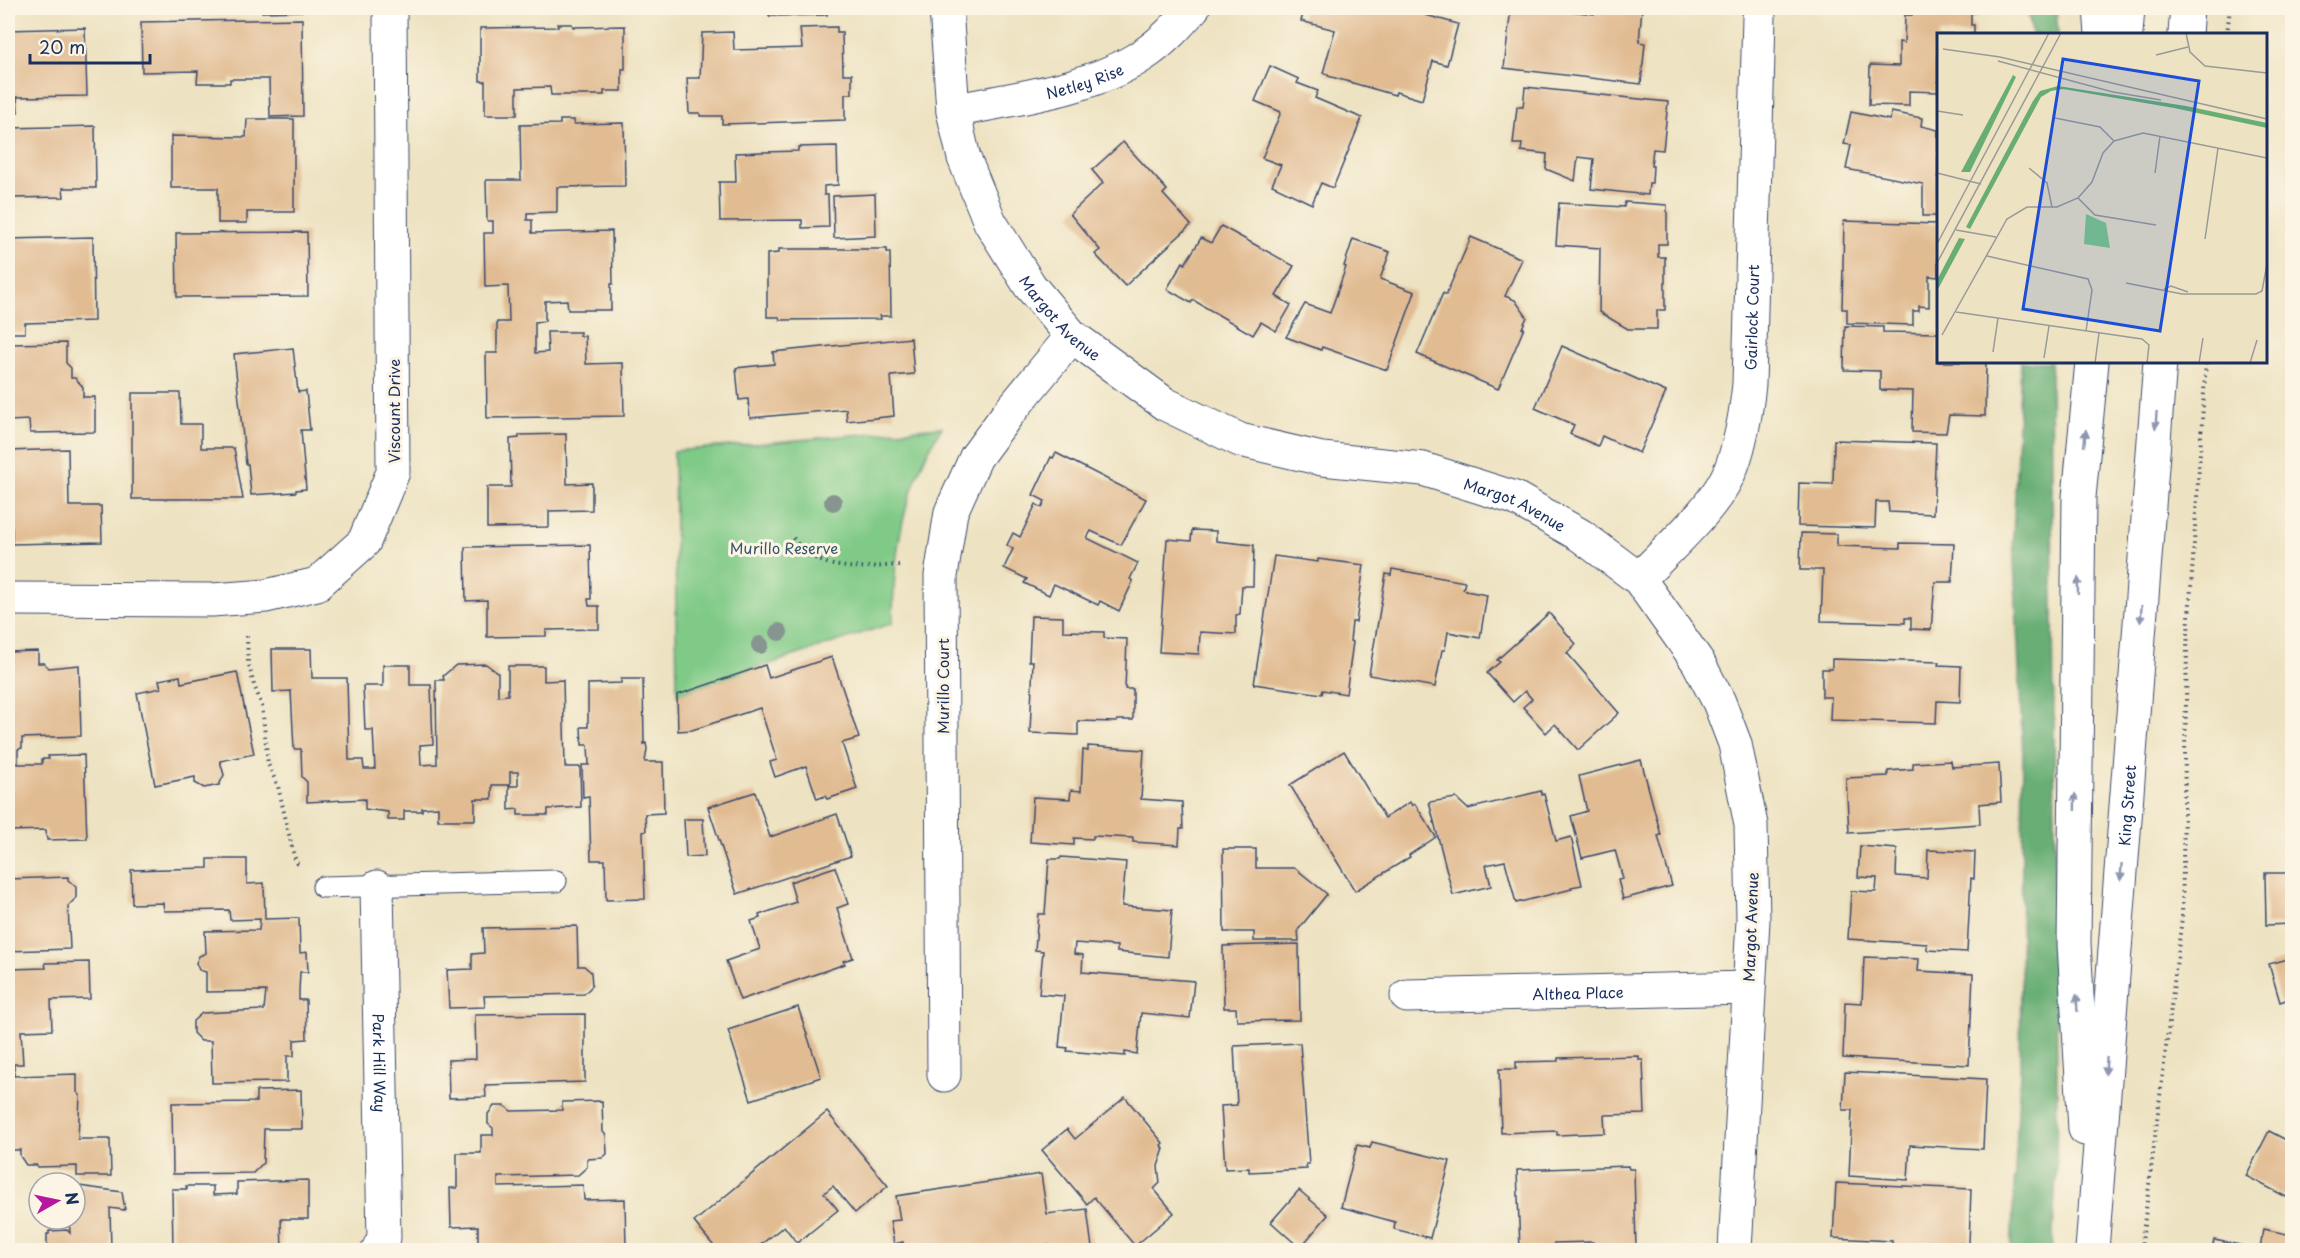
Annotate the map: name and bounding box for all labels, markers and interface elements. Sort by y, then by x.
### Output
scale bar [30,27,150,65]
text: 20 m [39,33,85,60]
inset map [1937,33,2267,363]
street label: Netley Rise [1043,57,1127,104]
street label: Gairlock Court [1738,264,1764,371]
street label: Margot Avenue [1014,271,1106,365]
street label: Viscount Drive [382,359,405,463]
one-way arrow [2151,410,2160,429]
one-way arrow [2080,429,2090,448]
street label: Margot Avenue [1461,471,1570,536]
park label: Murillo Reserve [730,536,838,559]
one-way arrow [2073,576,2083,595]
one-way arrow [2136,605,2146,624]
street label: Murillo Court [931,638,954,734]
street label: King Street [2111,764,2141,847]
one-way arrow [2071,792,2080,811]
one-way arrow [2116,862,2126,881]
street label: Margot Avenue [1737,872,1763,982]
street label: Althea Place [1532,979,1624,1005]
one-way arrow [2073,994,2082,1013]
street label: Park Hill Way [368,1013,393,1113]
one-way arrow [2102,1056,2111,1075]
north arrow [27,1171,87,1231]
text: N [60,1190,86,1207]

